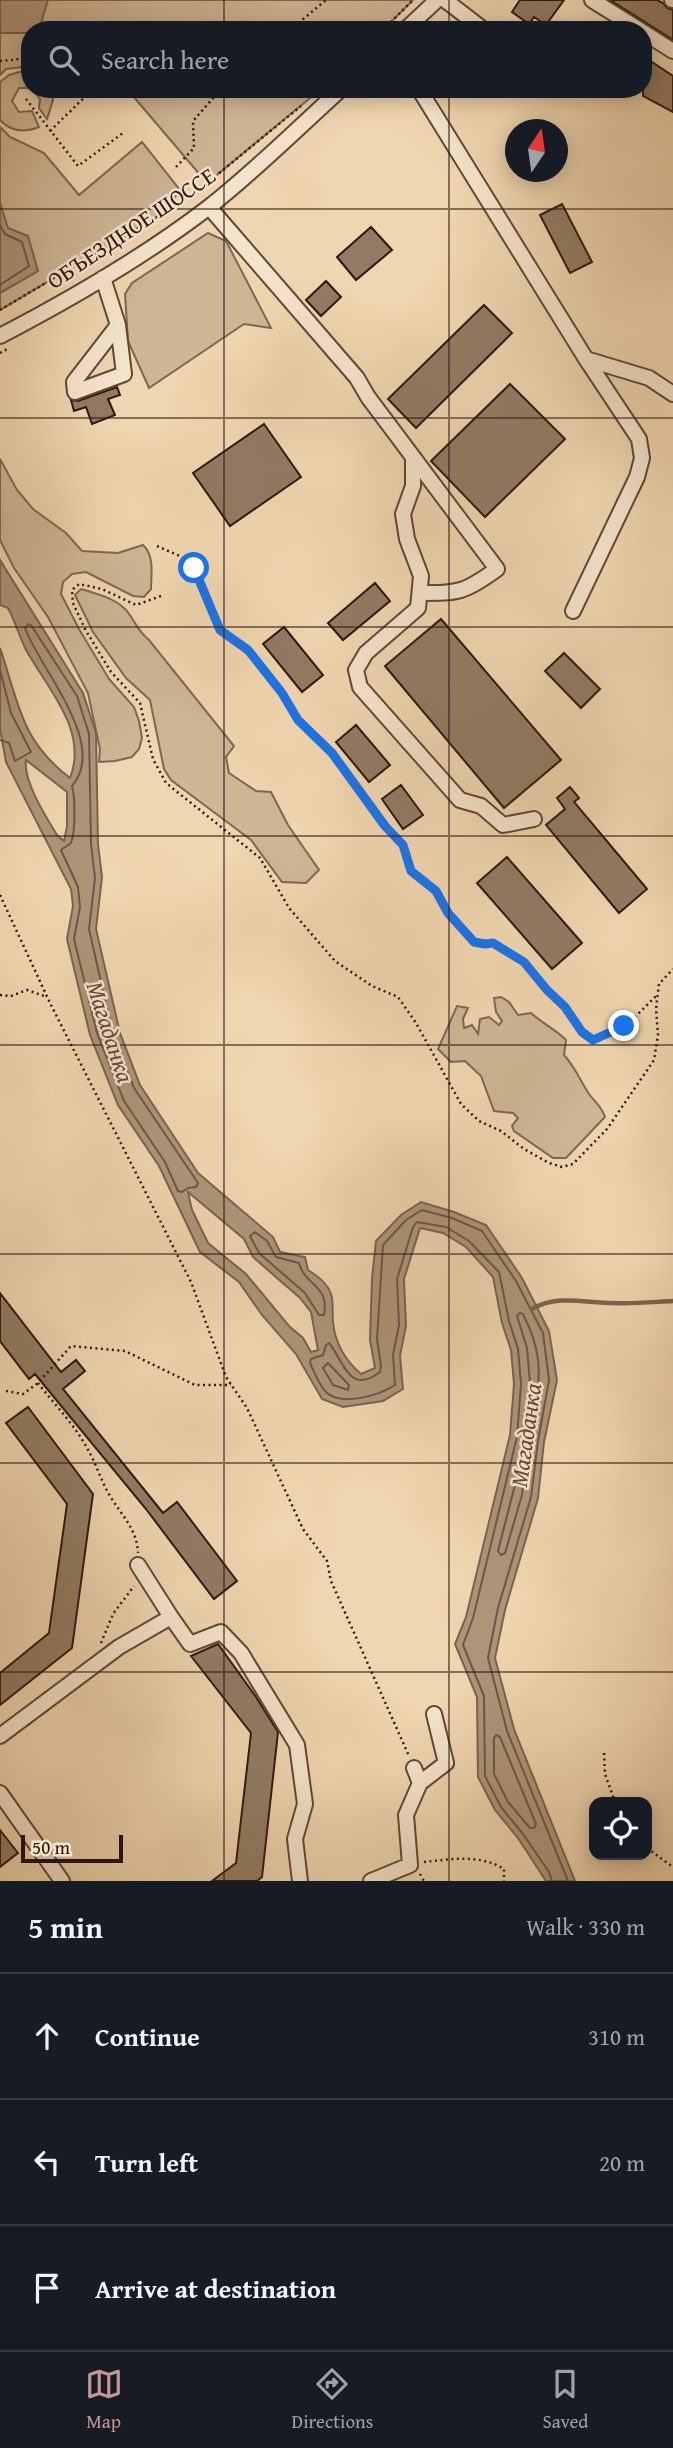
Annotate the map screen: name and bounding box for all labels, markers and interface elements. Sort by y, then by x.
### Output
search box [21,21,652,98]
text: Search here [101,40,229,79]
icon: search [45,41,83,79]
north arrow [505,119,568,182]
street label: ОБЪЕЗДНОЕ ШОССЕ [40,159,222,296]
route start [178,552,209,583]
water label: Магаданка [78,977,143,1087]
route end [608,1010,639,1041]
water label: Магаданка [501,1381,550,1489]
map controls [589,1797,652,1860]
button: locate [589,1797,652,1860]
scale bar [21,1832,122,1864]
text: 50 m [32,1833,70,1861]
text: 5 min [28,1905,103,1949]
text: Walk · 330 m [526,1910,645,1943]
icon: ahead [28,2017,66,2055]
text: Continue [95,2017,200,2056]
text: 310 m [588,2020,645,2053]
icon: left [28,2143,66,2181]
text: Turn left [95,2143,198,2182]
text: 20 m [599,2146,645,2179]
icon: arrive [28,2269,66,2307]
text: Arrive at destination [95,2269,336,2308]
tab: Map [85,2365,123,2435]
tab: Directions [292,2365,373,2435]
tab: Saved [542,2365,588,2435]

